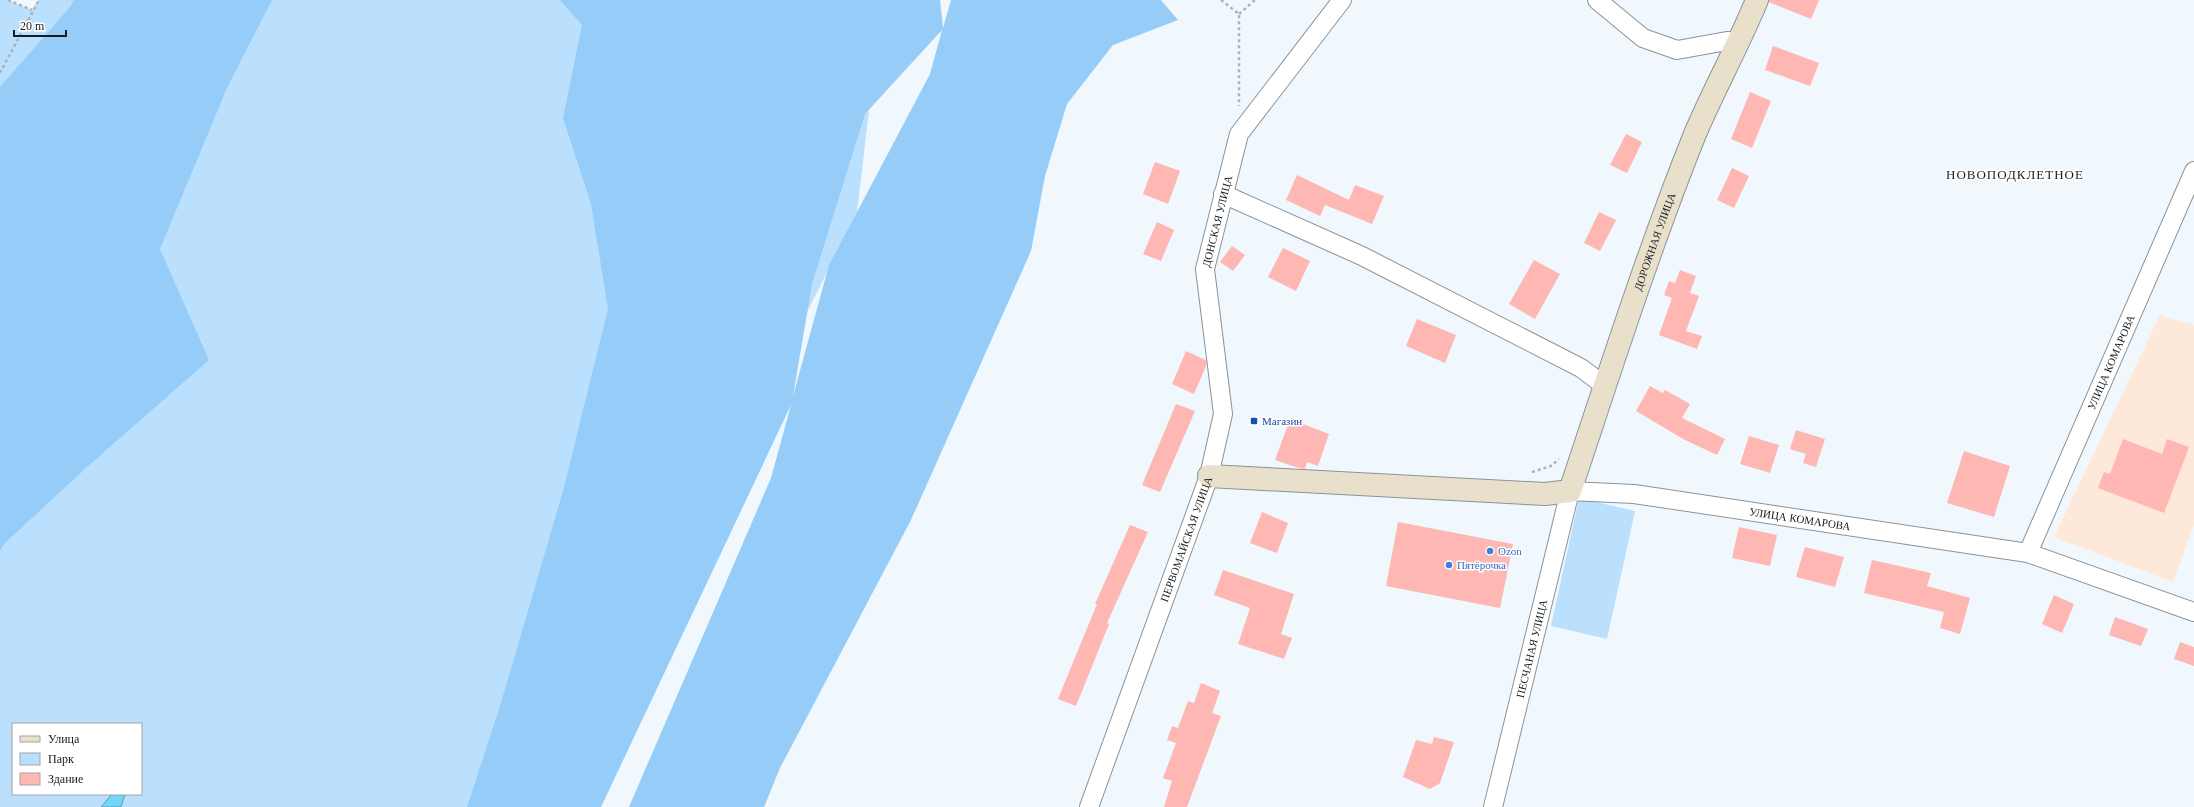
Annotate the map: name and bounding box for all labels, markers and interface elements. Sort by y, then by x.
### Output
scale bar [14,12,66,38]
text: 20 m [20,19,45,33]
district label: НОВОПОДКЛЕТНОЕ [1946,167,2084,182]
street label: ДОНСКАЯ УЛИЦА [1200,174,1234,268]
street label: ДОРОЖНАЯ УЛИЦА [1631,191,1678,292]
street label: УЛИЦА КОМАРОВА [2085,313,2137,412]
place label: Магазин [1262,415,1302,427]
marker: Магазин [1249,416,1259,426]
street label: ПЕРВОМАЙСКАЯ УЛИЦА [1158,475,1214,603]
street label: УЛИЦА КОМАРОВА [1748,505,1851,532]
place label: Ozon [1498,545,1522,557]
marker: Ozon [1485,546,1495,556]
place label: Пятёрочка [1457,559,1506,571]
marker: Пятёрочка [1444,560,1454,570]
street label: ПЕСЧАНАЯ УЛИЦА [1514,598,1549,699]
legend [12,723,142,795]
text: Улица [48,732,80,746]
text: Парк [48,752,74,766]
text: Здание [48,772,83,786]

